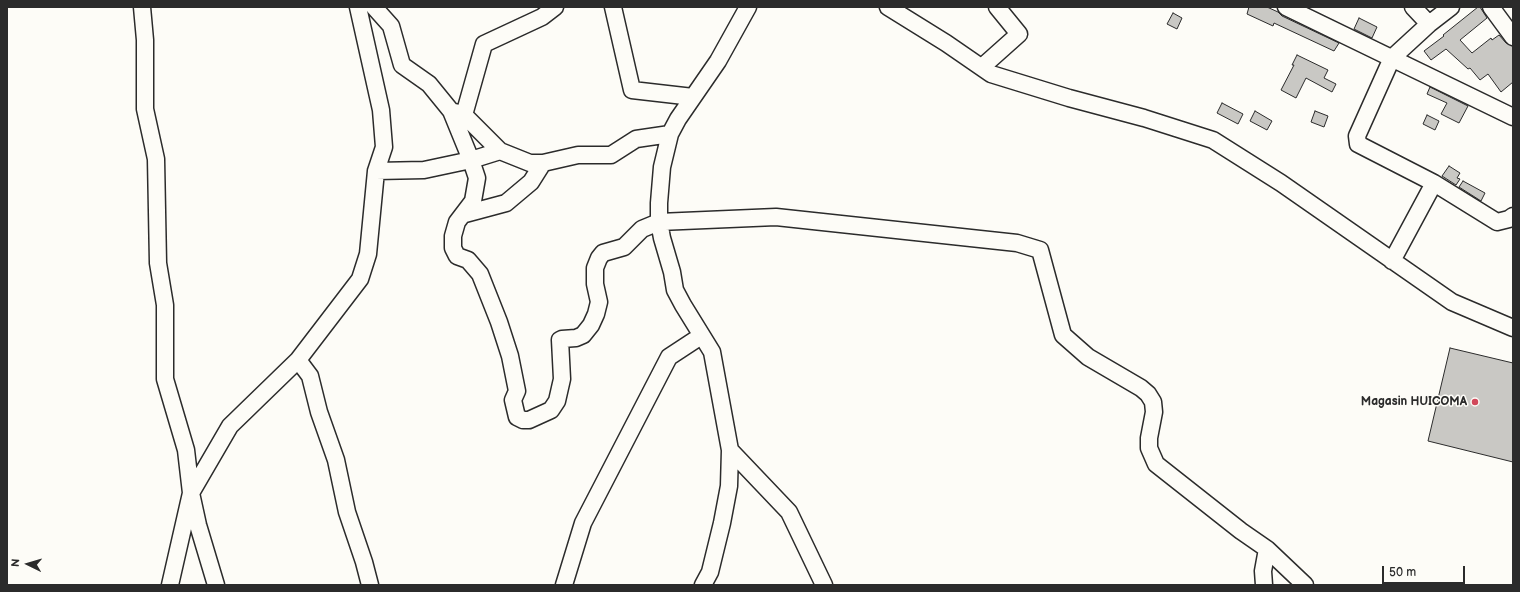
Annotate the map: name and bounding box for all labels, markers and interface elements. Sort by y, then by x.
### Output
place label: Magasin HUICOMA [1361,395,1467,409]
marker: Magasin HUICOMA [1470,397,1480,407]
north arrow [8,544,48,584]
text: N [9,558,22,568]
scale bar [1384,558,1467,584]
text: 50 m [1389,565,1416,580]

